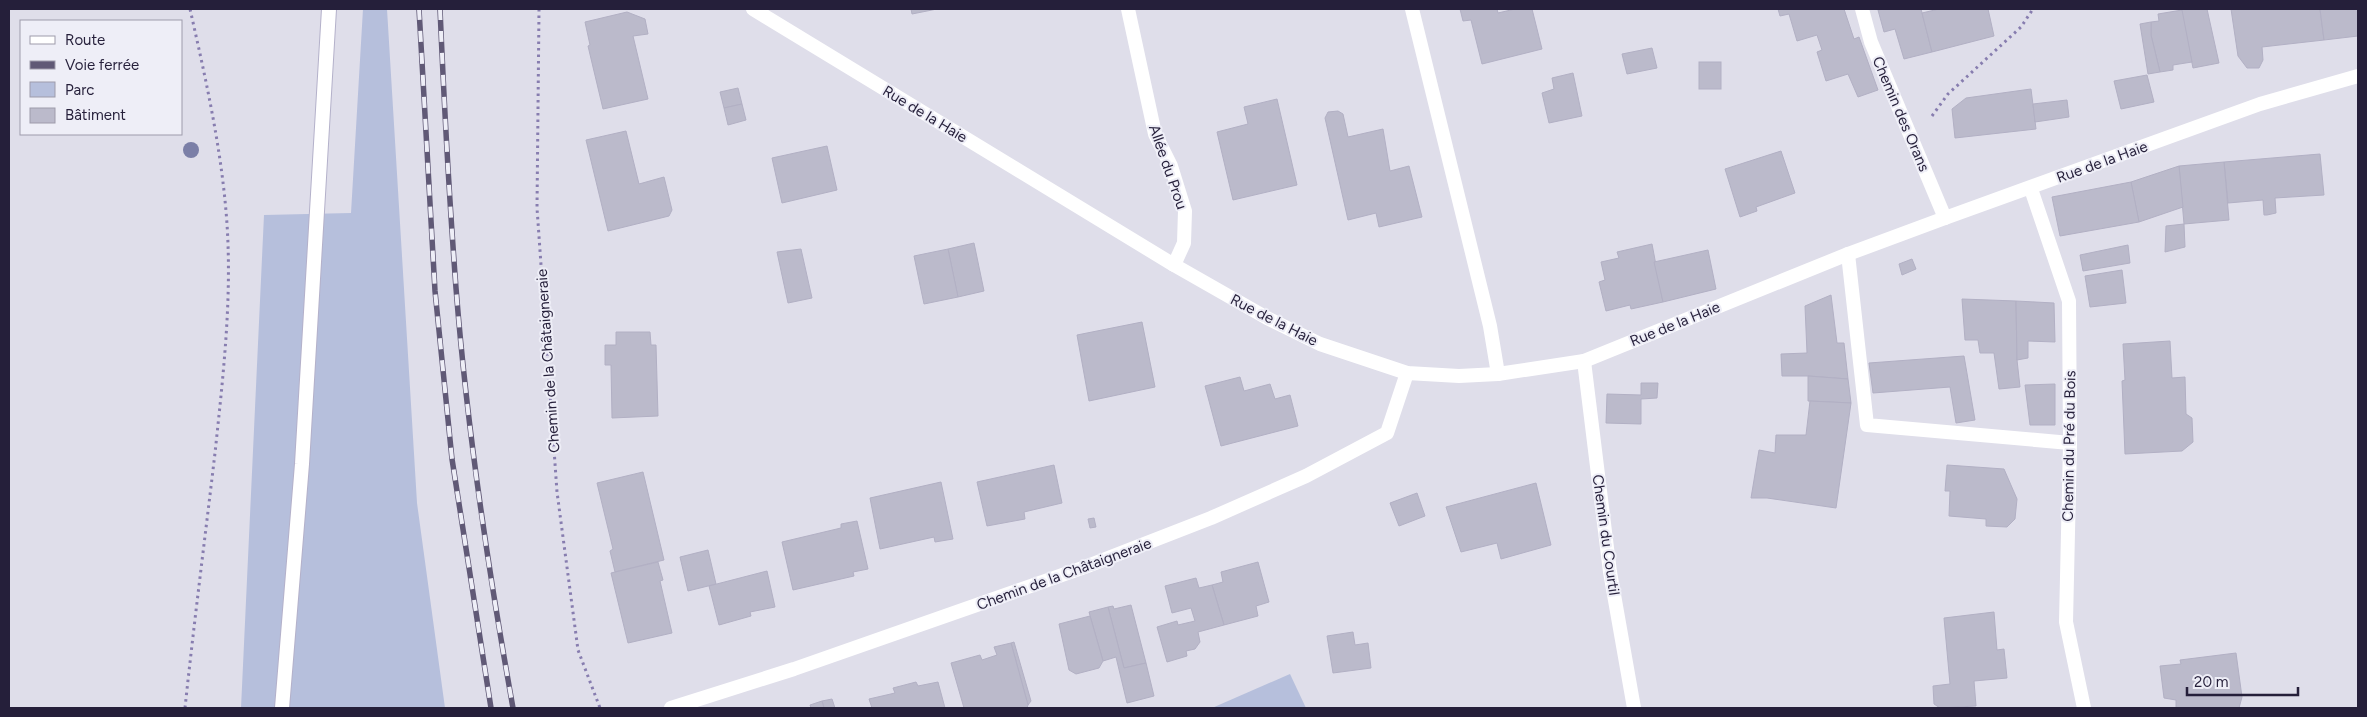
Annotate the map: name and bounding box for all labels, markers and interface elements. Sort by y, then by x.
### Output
legend [20,20,182,135]
text: Route [65,31,105,49]
street label: Chemin des Orans [1869,54,1933,174]
text: Voie ferrée [65,56,139,74]
text: Parc [65,81,94,99]
street label: Rue de la Haie [879,82,971,146]
text: Bâtiment [65,106,126,124]
street label: Allée du Prou [1145,122,1191,212]
street label: Rue de la Haie [2054,137,2150,187]
street label: Chemin de la Châtaigneraie [533,268,563,454]
street label: Rue de la Haie [1227,290,1321,350]
street label: Rue de la Haie [1627,298,1723,350]
street label: Chemin du Pré du Bois [2059,370,2079,522]
street label: Chemin du Courtil [1589,473,1623,597]
street label: Chemin de la Châtaigneraie [974,534,1154,614]
scale bar [2187,664,2298,696]
text: 20 m [2194,673,2228,691]

